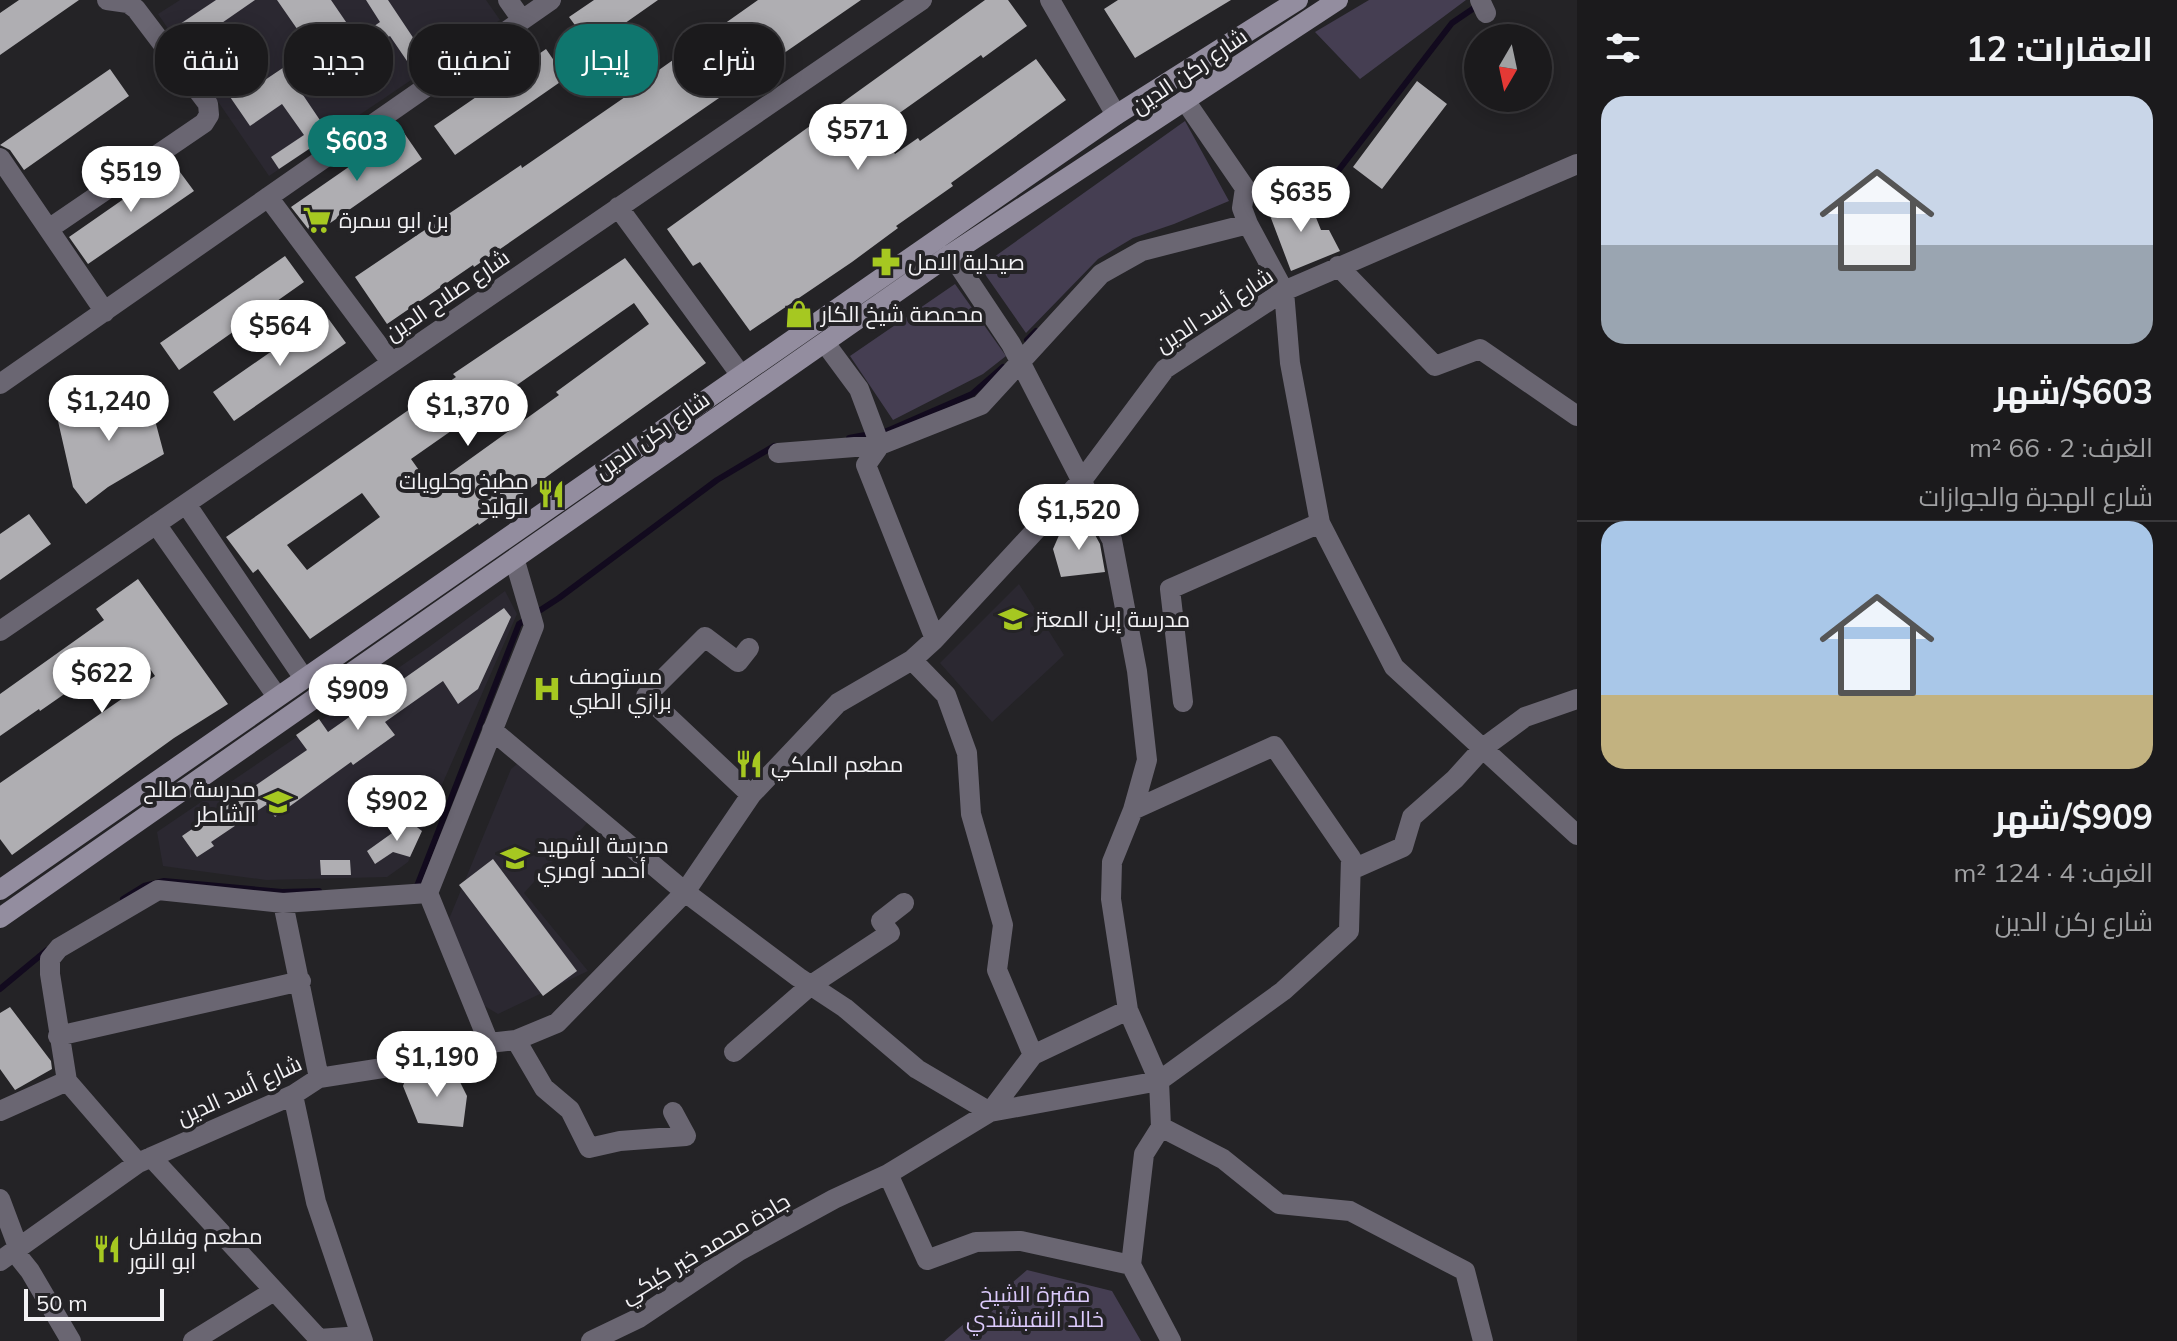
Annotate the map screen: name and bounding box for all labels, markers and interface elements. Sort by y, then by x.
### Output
street label: شارع ركن الدين [1126,22,1253,121]
chip: شقة [155,24,268,96]
chip: جديد [284,24,393,96]
chip: تصفية [409,24,539,96]
chip: إيجار [555,24,658,96]
chip: شراء [674,24,784,96]
north arrow [1464,24,1552,112]
map controls [1464,24,1552,112]
icon: filters [1601,26,1645,70]
text: العقارات: 12 [1966,27,2153,70]
pin: $571 [811,104,905,172]
text: $571 [827,113,889,146]
pin: $603 [310,115,404,183]
text: $603 [326,124,388,157]
pin: $519 [84,146,178,214]
icon: home [1805,148,1949,292]
text: $519 [100,155,162,188]
pin: $635 [1254,166,1348,234]
text: $635 [1270,175,1332,208]
supermarket icon: بن ابو سمرة [302,205,332,235]
place label: بن ابو سمرة [339,206,449,234]
street label: شارع صلاح الدين [379,243,515,348]
pharmacy icon: صيدلية الامل [871,247,901,277]
place label: صيدلية الامل [908,248,1025,276]
street label: شارع أسد الدين [1150,261,1279,359]
shop icon: محمصة شيخ الكار [784,299,814,329]
pin: $564 [233,300,327,368]
place label: محمصة شيخ الكار [819,300,983,329]
text: $564 [249,309,311,342]
text: $603/شهر [1994,370,2153,413]
pin: $1,240 [44,375,174,443]
pin: $1,370 [403,380,533,448]
text: $1,240 [67,384,151,417]
street label: شارع ركن الدين [589,385,715,486]
text: $1,370 [426,389,510,422]
text: الغرف: 2 · 66 m² [1969,431,2153,464]
place label: مطبخ وحلويات الوليد [399,467,529,520]
restaurant icon: مطبخ وحلويات الوليد [536,479,566,509]
text: شارع الهجرة والجوازات [1919,480,2153,513]
pin: $1,520 [1014,484,1144,552]
text: $1,520 [1037,493,1121,526]
icon: home [1805,573,1949,717]
school or university icon: مدرسة إبن المعتز [998,604,1028,634]
place label: مدرسة إبن المعتز [1033,605,1190,634]
pin: $622 [55,647,149,715]
text: $622 [71,656,133,689]
place label: مستوصف برازي الطبي [569,662,672,718]
pin: $909 [311,664,405,732]
text: $909 [327,673,389,706]
hospital icon: مستوصف برازي الطبي [532,674,562,704]
restaurant icon: مطعم الملكي [734,749,764,779]
place label: مطعم الملكي [771,750,903,781]
place label: مدرسة صالح الشاطر [143,775,256,828]
pin: $902 [350,775,444,843]
text: $902 [366,784,428,817]
school or university icon: مدرسة صالح الشاطر [263,787,293,817]
text: $909/شهر [1994,795,2153,838]
place label: مدرسة الشهيد أحمد أومري [537,831,669,887]
school or university icon: مدرسة الشهيد أحمد أومري [500,843,530,873]
text: الغرف: 4 · 124 m² [1953,856,2153,889]
text: شارع ركن الدين [1995,905,2153,938]
pin: $1,190 [372,1031,502,1099]
text: $1,190 [395,1040,479,1073]
street label: شارع أسد الدين [172,1049,307,1132]
street label: جادة محمد خير كيكي [615,1186,796,1312]
place label: مطعم وفلافل ابو النور [127,1222,263,1275]
restaurant icon: مطعم وفلافل ابو النور [92,1234,122,1264]
park label: مقبرة الشيخ خالد النقبشندي [966,1280,1104,1336]
scale bar [24,1285,164,1321]
text: 50 m [36,1289,87,1317]

